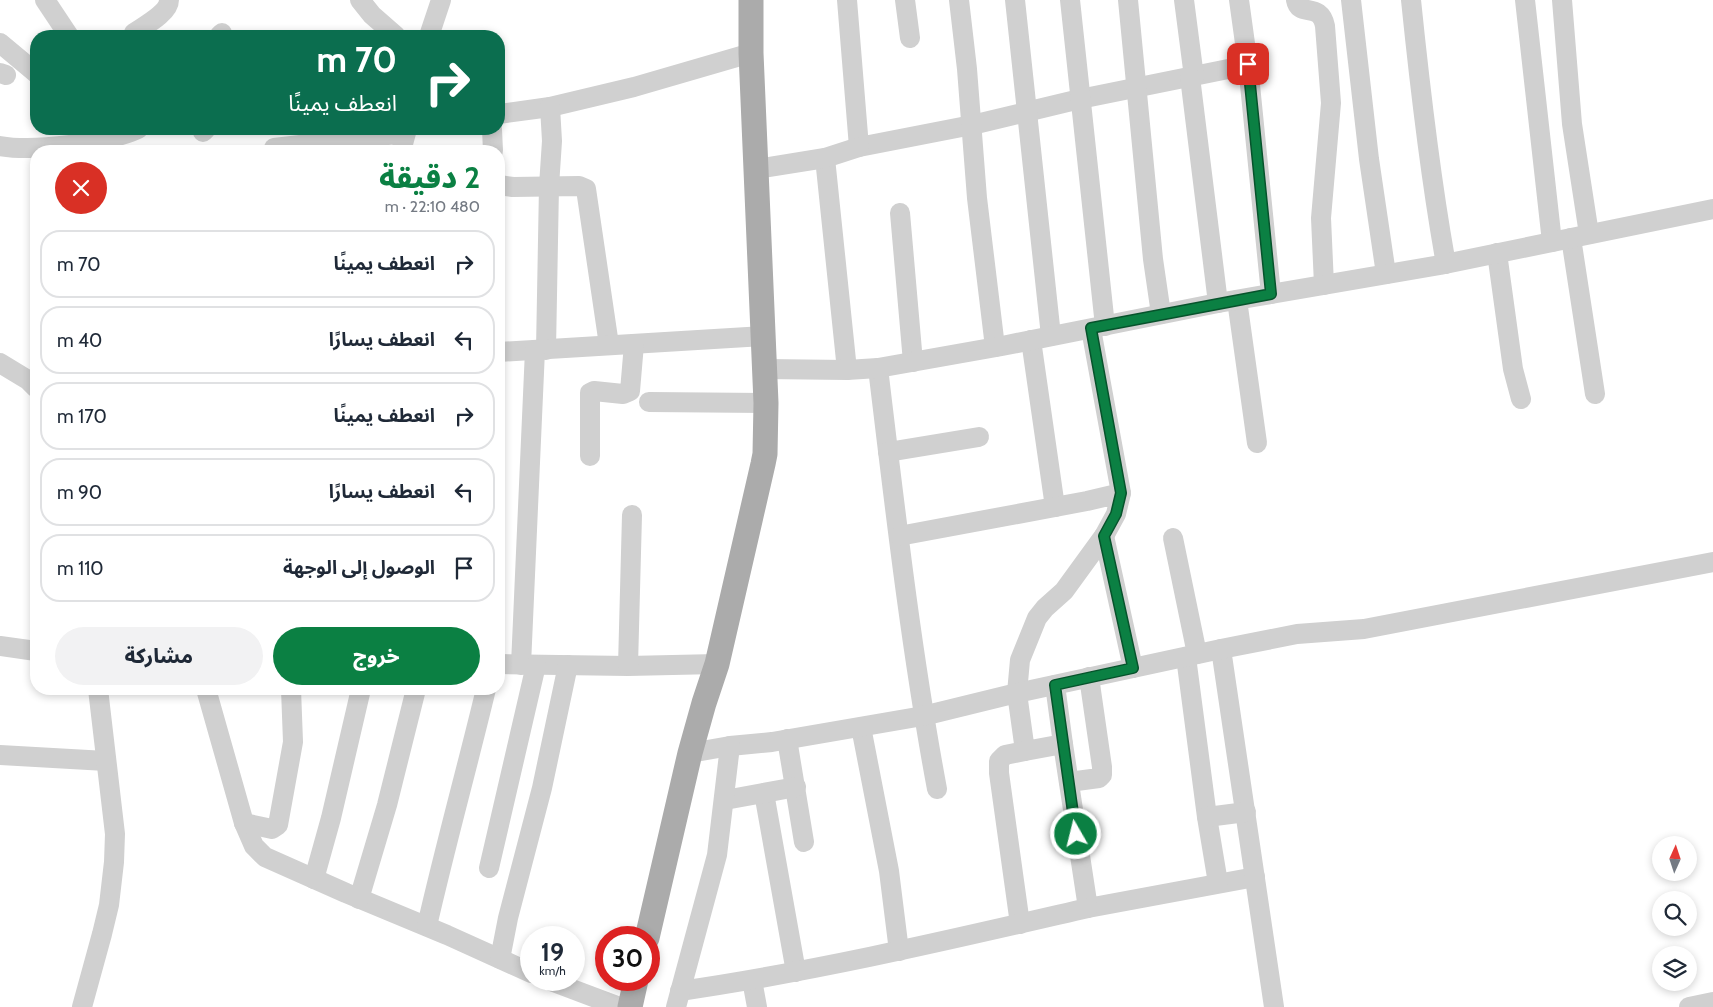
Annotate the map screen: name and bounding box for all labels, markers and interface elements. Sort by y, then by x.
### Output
text: 70 m [316,38,397,81]
pin [1227,43,1269,85]
icon: right [415,50,480,115]
icon: arrive [1234,50,1262,78]
text: انعطف يمينًا [288,90,397,117]
text: 2 دقيقة [379,159,480,196]
button: close [55,162,107,214]
text: 480 m · 22:10 [385,197,480,216]
icon: right [450,250,478,278]
text: انعطف يمينًا [334,252,435,275]
text: 70 m [57,253,101,276]
icon: left [450,326,478,354]
text: انعطف يسارًا [329,328,435,351]
text: 40 m [57,329,102,352]
icon: right [450,402,478,430]
text: انعطف يمينًا [334,404,435,427]
text: 170 m [57,405,107,428]
icon: left [450,478,478,506]
text: انعطف يسارًا [329,480,435,503]
text: 90 m [57,481,102,504]
icon: arrive [450,554,478,582]
text: الوصول إلى الوجهة [283,556,435,579]
text: 110 m [57,557,104,580]
button: مشاركة [55,627,263,685]
button: خروج [273,627,480,685]
position arrow [1049,807,1101,859]
north arrow [1652,836,1698,881]
map controls [1652,836,1697,991]
button: search [1652,891,1697,936]
speed limit sign: 30 [595,926,660,991]
text: 19 [541,937,564,967]
button: layers [1652,946,1697,991]
text: km/h [539,963,566,978]

